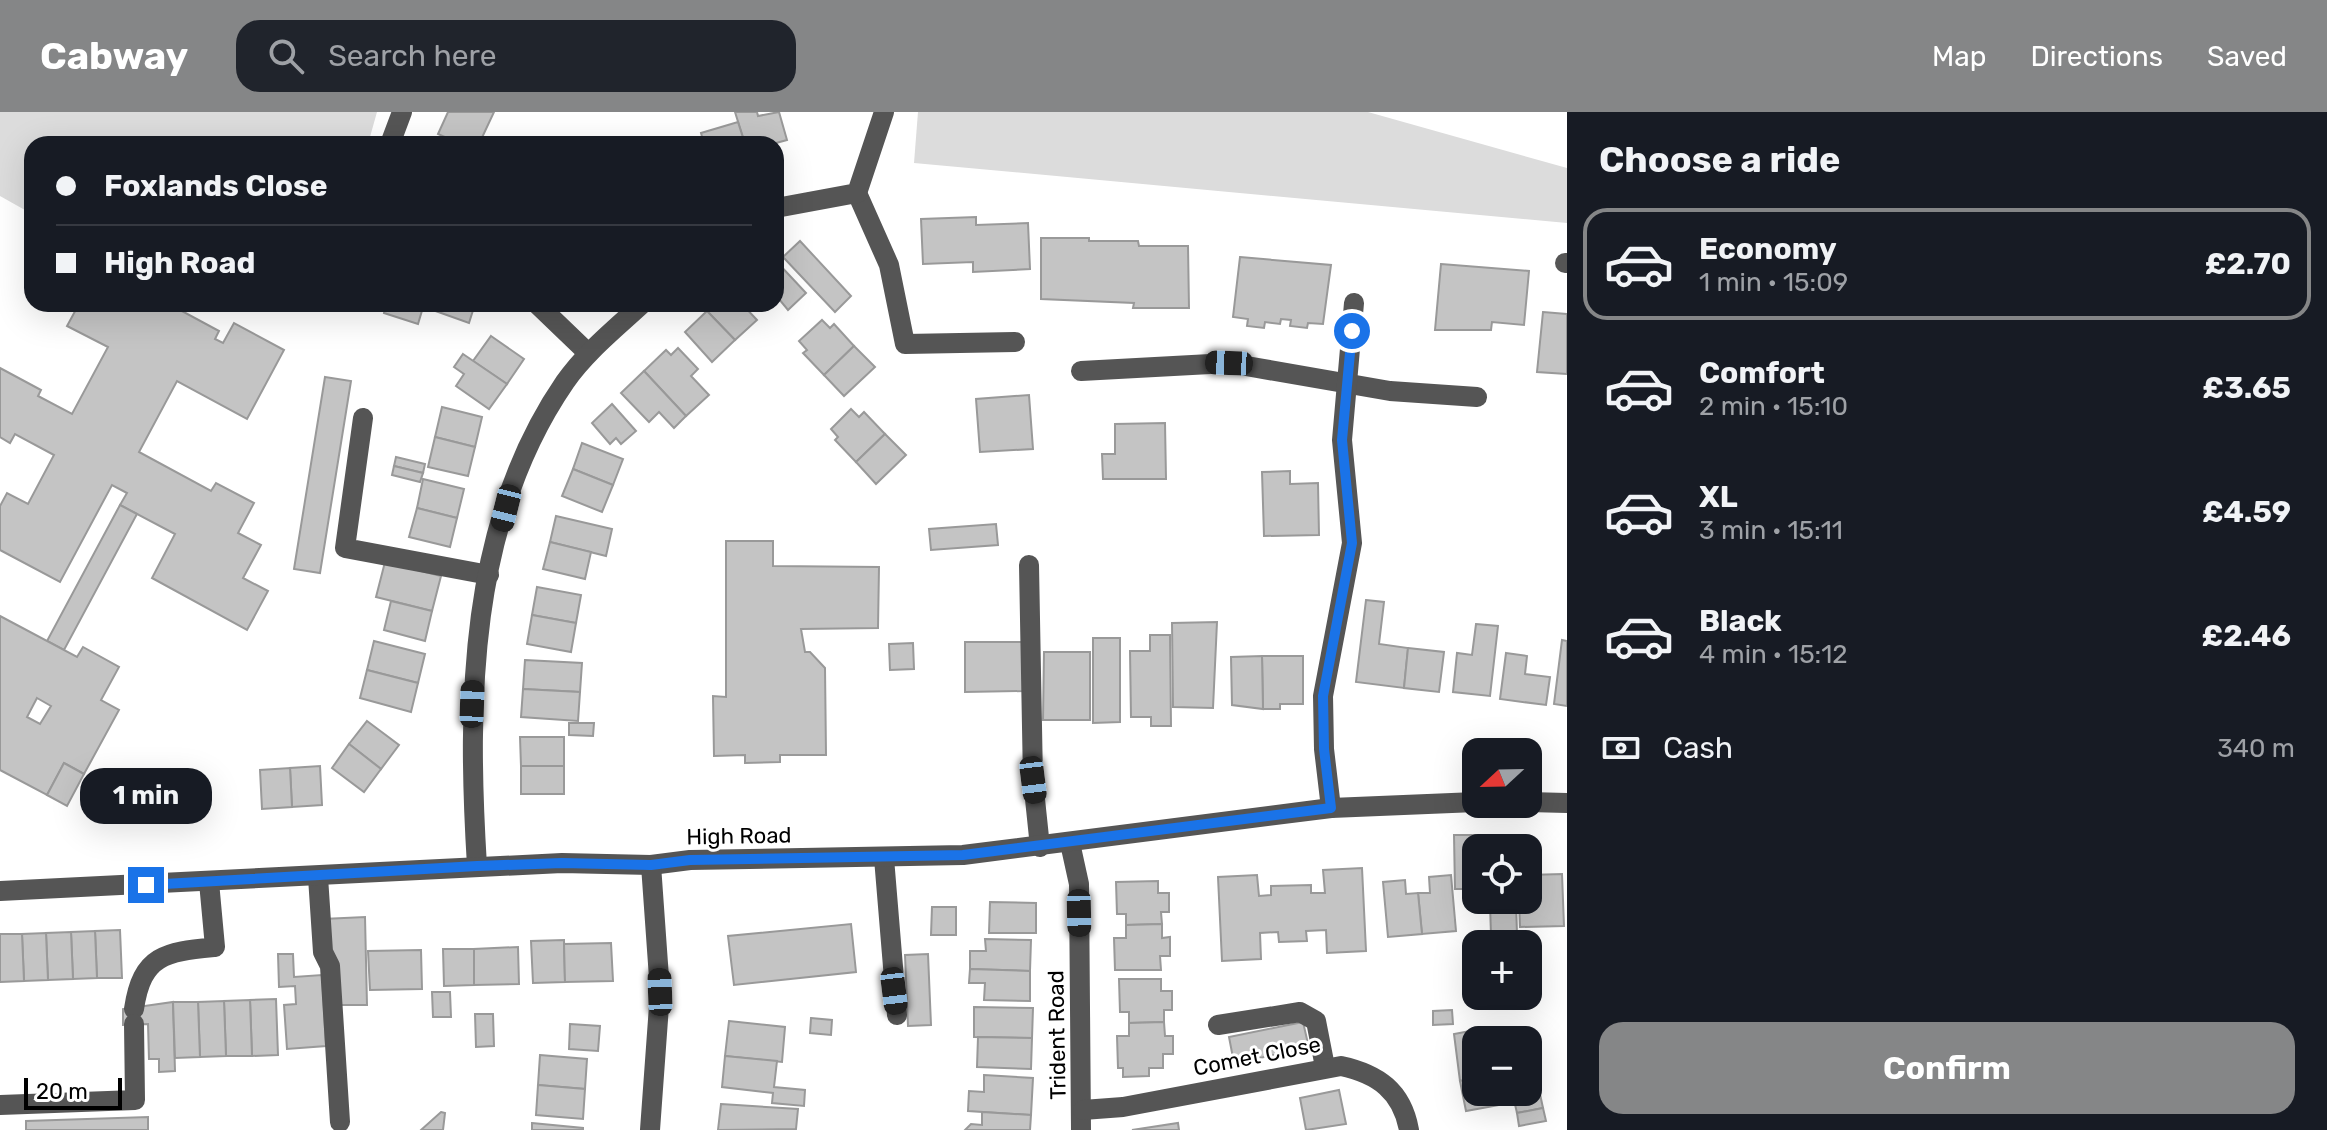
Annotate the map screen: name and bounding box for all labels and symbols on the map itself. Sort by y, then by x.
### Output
route start [1334,313,1370,349]
car [1205,350,1253,376]
car [489,482,523,534]
car [459,680,485,728]
north arrow [1462,738,1542,818]
car [1018,755,1048,805]
callout: 1 min [80,769,212,825]
street label: High Road [686,822,792,850]
route end [128,867,164,903]
car [1067,889,1091,937]
car [879,966,909,1016]
car [647,968,673,1016]
street label: Trident Road [1042,970,1072,1100]
street label: Comet Close [1191,1030,1323,1082]
scale bar [24,1074,122,1110]

